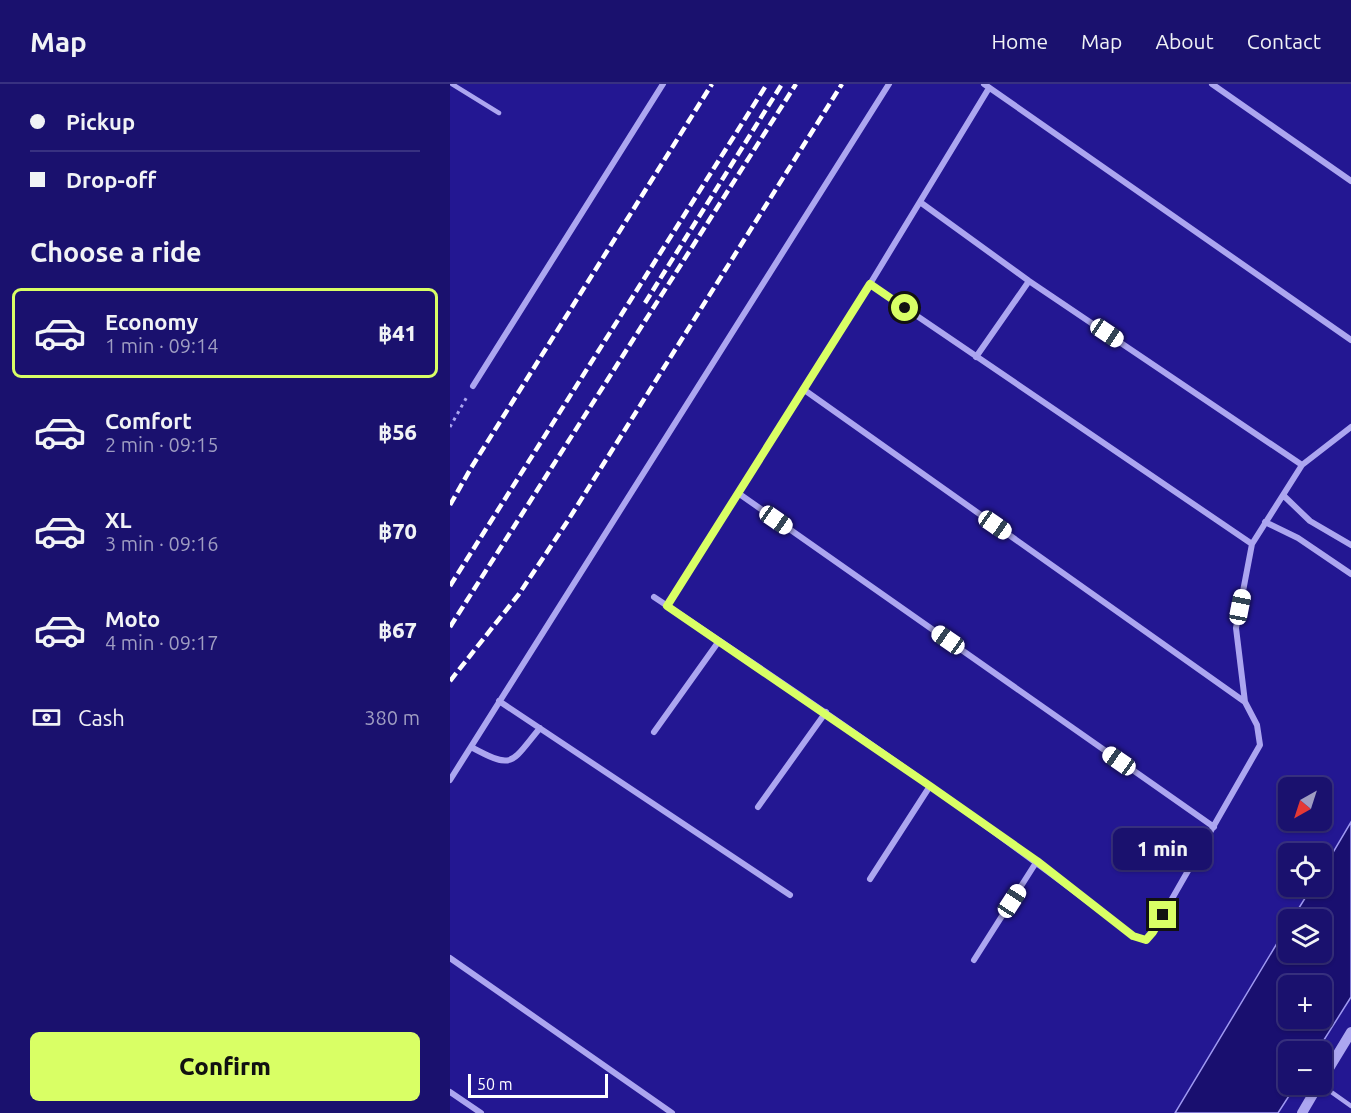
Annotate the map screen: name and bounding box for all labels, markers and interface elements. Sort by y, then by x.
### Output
text: Map [30,26,87,57]
text: Home [991,29,1048,53]
text: Map [1081,29,1122,53]
text: About [1155,29,1214,53]
text: Contact [1247,29,1321,53]
text: Pickup [66,109,135,134]
text: Drop-off [66,167,156,192]
text: Choose a ride [30,237,202,267]
route start [891,294,918,321]
icon: car [33,306,87,360]
text: Economy [105,309,198,334]
car [1087,315,1127,351]
text: ฿41 [378,320,417,345]
text: 1 min · 09:14 [105,334,219,357]
icon: car [33,405,87,459]
text: Comfort [105,408,192,433]
text: ฿56 [378,419,417,444]
text: 2 min · 09:15 [105,433,219,456]
car [756,502,796,538]
icon: car [33,504,87,558]
text: XL [105,507,132,532]
car [975,507,1015,543]
text: ฿70 [378,518,417,543]
text: 3 min · 09:16 [105,532,219,555]
car [1228,588,1252,626]
icon: car [33,603,87,657]
text: Moto [105,606,160,631]
text: ฿67 [378,617,417,642]
car [928,622,968,658]
text: 4 min · 09:17 [105,631,219,654]
icon: cash [30,701,63,734]
text: Cash [78,705,125,730]
text: 380 m [364,706,420,729]
car [1099,743,1139,779]
north arrow [1278,777,1332,831]
map controls [1278,777,1332,1095]
callout: 1 min [1114,828,1212,870]
text: 1 min [1137,837,1188,860]
button: locate [1278,843,1332,897]
car [995,881,1029,921]
route end [1149,901,1176,928]
button: layers [1278,909,1332,963]
button: + [1278,975,1332,1029]
button: Confirm [30,1032,420,1101]
button: − [1278,1041,1332,1095]
scale bar [468,1071,608,1098]
text: 50 m [477,1075,513,1093]

